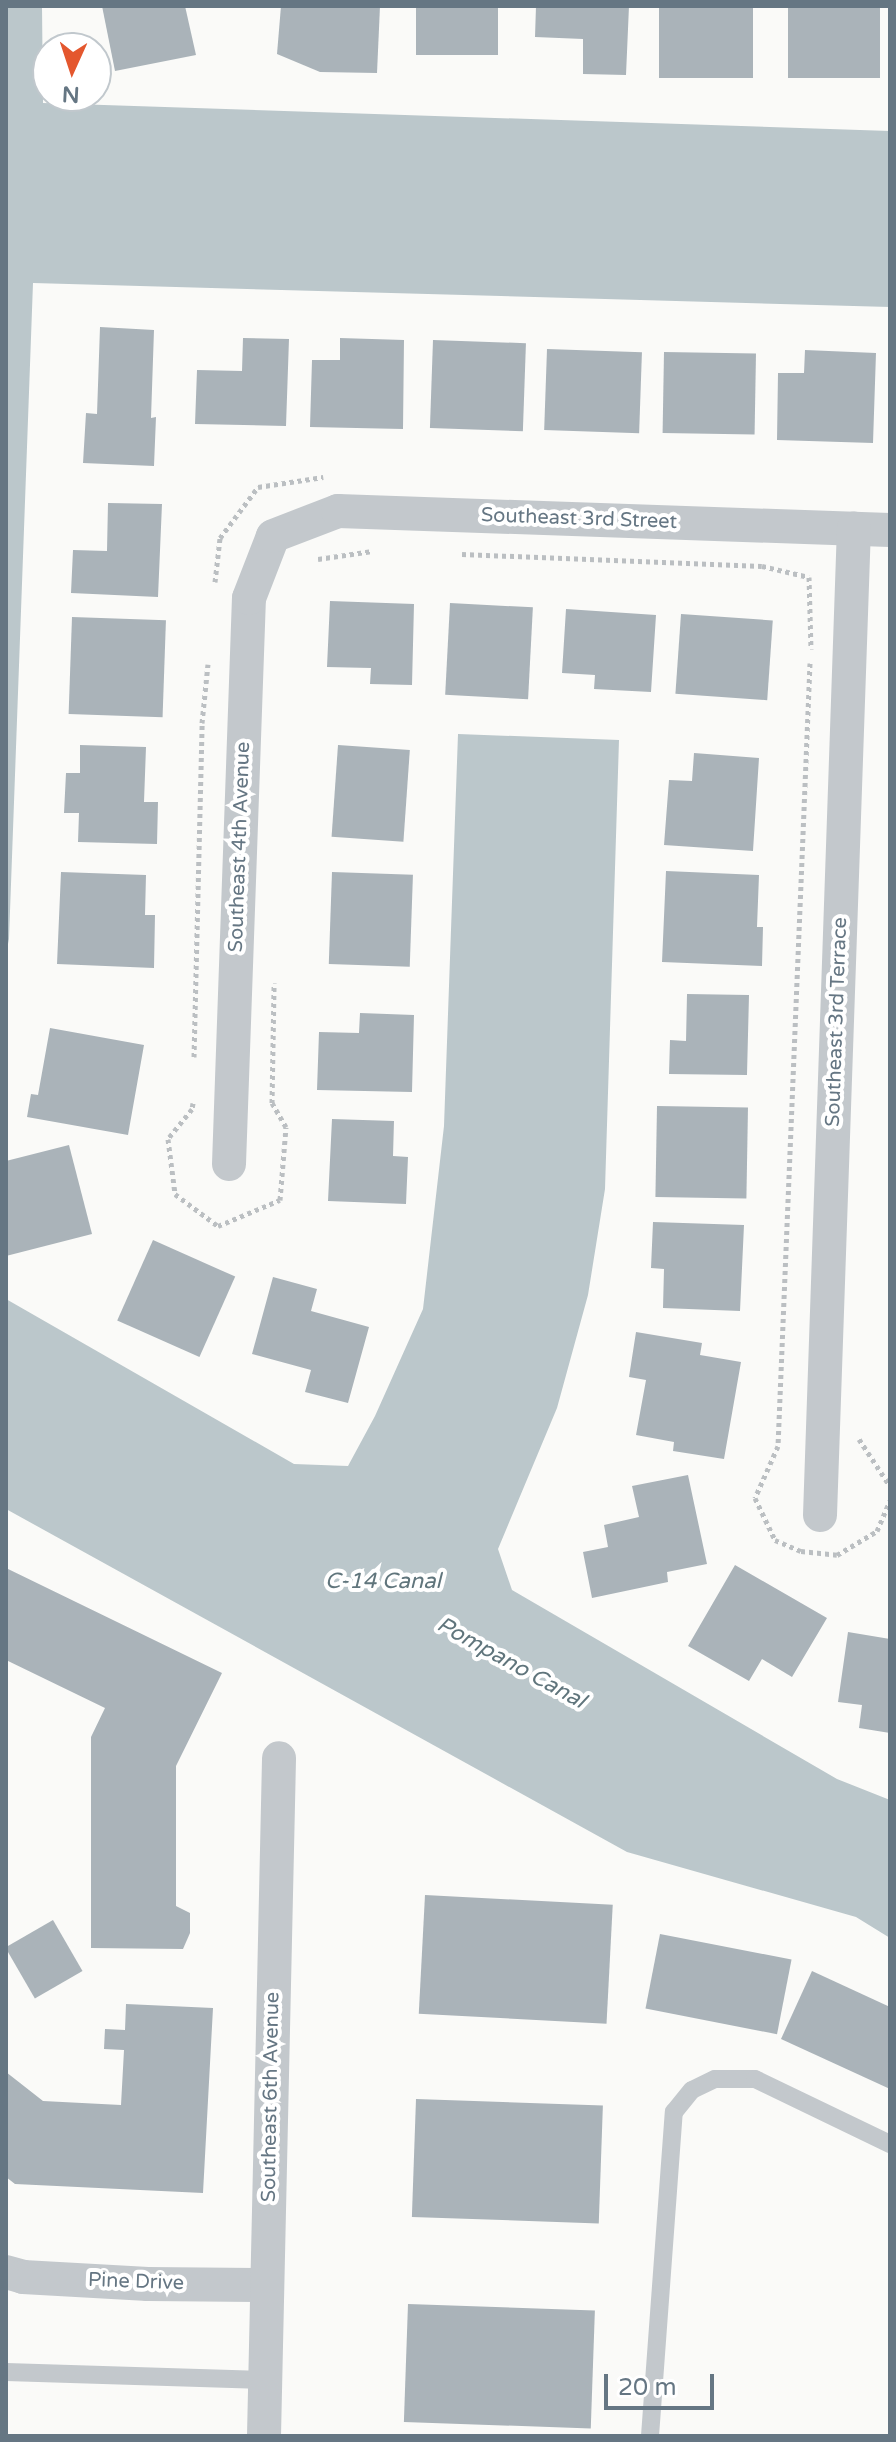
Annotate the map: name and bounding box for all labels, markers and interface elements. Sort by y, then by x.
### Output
north arrow [32,32,112,112]
text: N [61,81,80,107]
street label: Southeast 3rd Street [480,504,678,534]
street label: Southeast 4th Avenue [224,741,256,953]
street label: Southeast 3rd Terrace [821,917,853,1127]
water label: C-14 Canal [325,1569,441,1595]
water label: Pompano Canal [432,1611,590,1715]
street label: Southeast 6th Avenue [257,1992,285,2202]
street label: Pine Drive [88,2268,184,2296]
scale bar [608,2358,718,2408]
text: 20 m [618,2373,676,2402]

